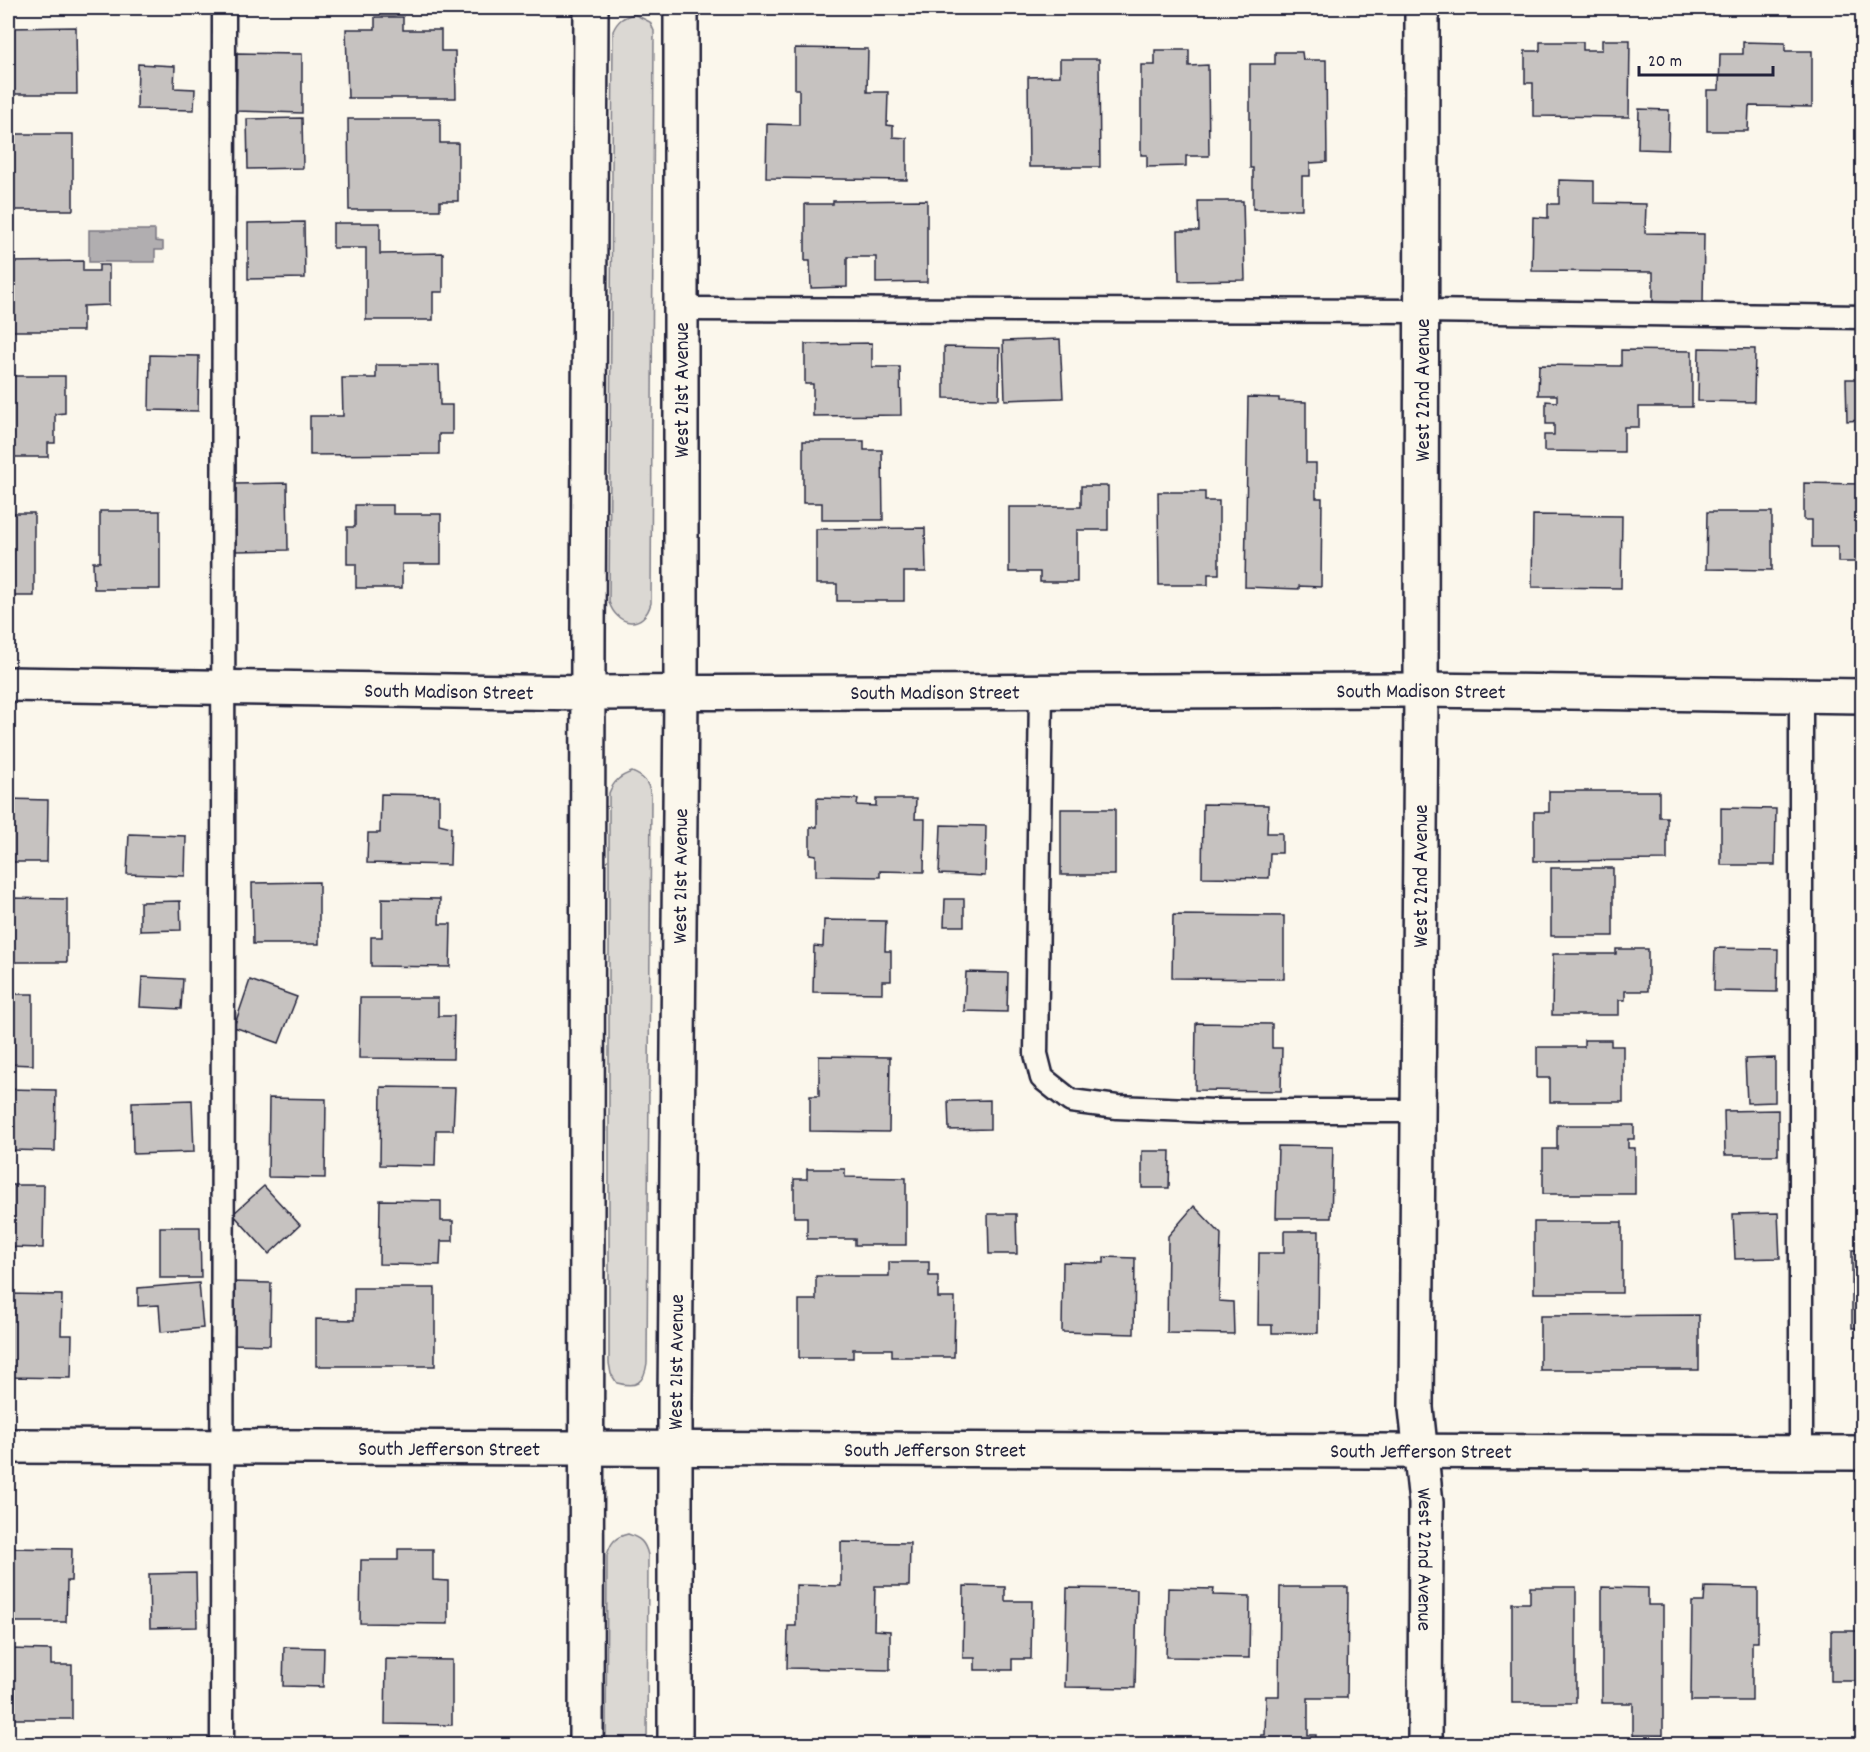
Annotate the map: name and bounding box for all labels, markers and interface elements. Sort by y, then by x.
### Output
scale bar [1639,39,1772,77]
text: 20 m [1648,50,1682,75]
street label: West 22nd Avenue [1410,319,1440,461]
street label: West 21st Avenue [669,322,699,458]
street label: South Madison Street [364,678,534,710]
street label: South Madison Street [1336,678,1506,709]
street label: South Madison Street [850,679,1020,710]
street label: West 22nd Avenue [1408,805,1438,947]
street label: West 21st Avenue [667,808,698,944]
street label: West 21st Avenue [663,1294,694,1430]
street label: South Jefferson Street [358,1436,540,1466]
street label: South Jefferson Street [844,1437,1026,1467]
street label: South Jefferson Street [1330,1438,1512,1469]
street label: West 22nd Avenue [1407,1487,1438,1631]

